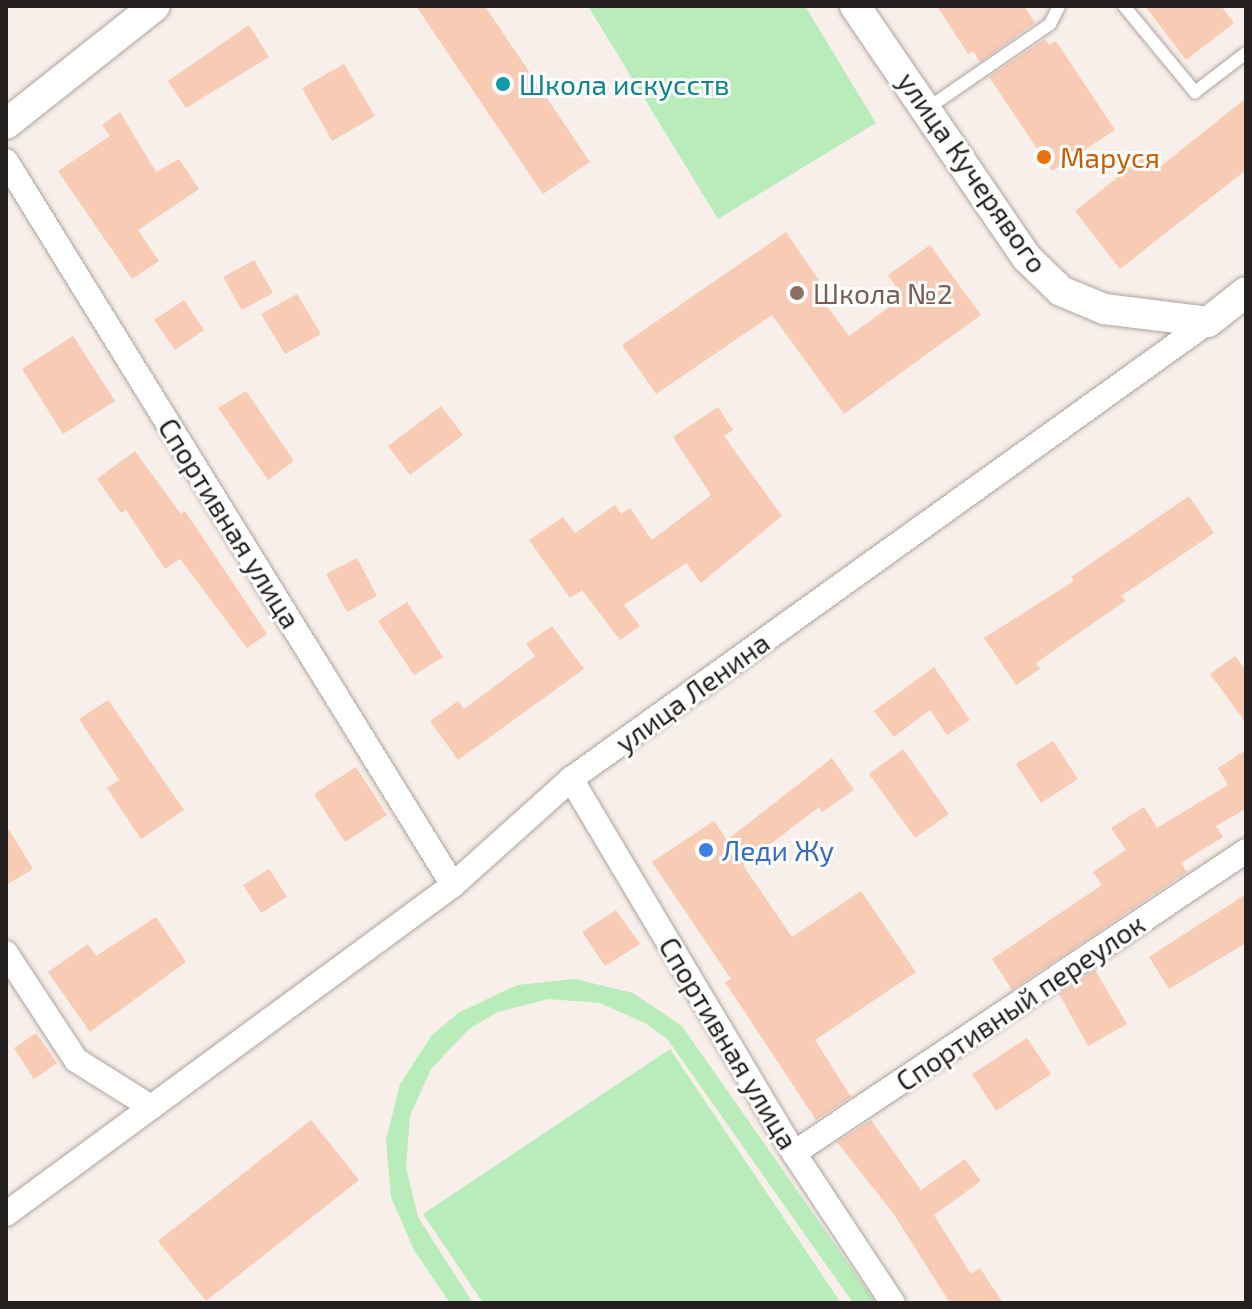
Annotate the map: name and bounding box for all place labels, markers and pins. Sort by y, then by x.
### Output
place label: Школа искусств [519,67,730,101]
marker: Школа искусств [494,75,512,93]
place label: Маруся [1060,140,1160,174]
marker: Маруся [1035,148,1053,166]
place label: Школа №2 [813,276,953,310]
marker: Школа №2 [788,284,806,302]
place label: Леди Жу [722,833,834,867]
marker: Леди Жу [697,841,715,859]

